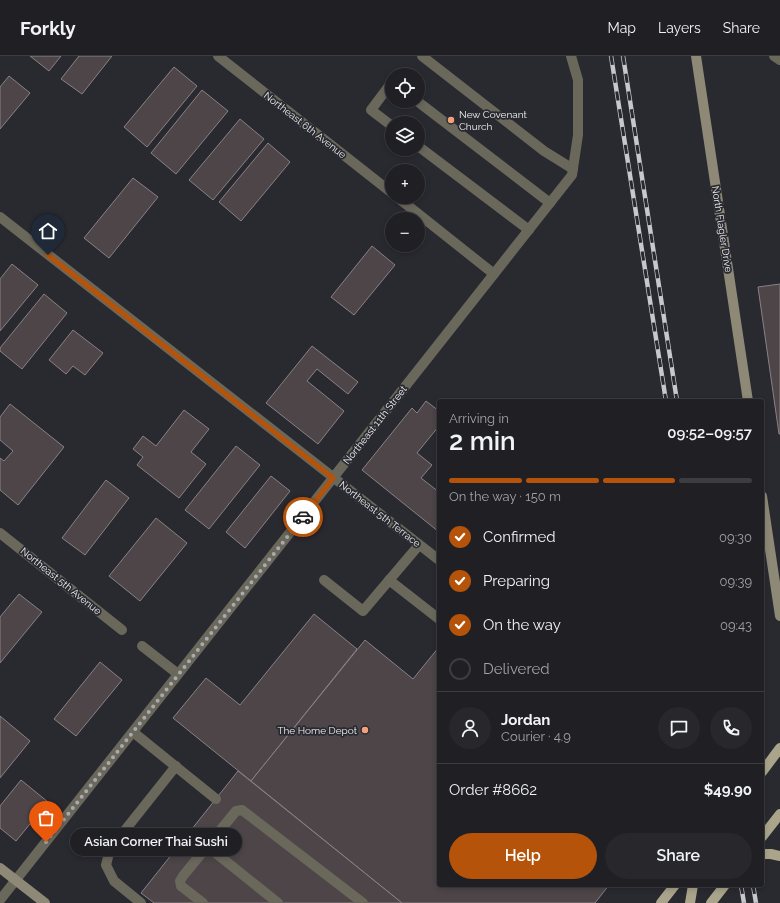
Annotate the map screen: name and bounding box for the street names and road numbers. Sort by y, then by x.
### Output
street label: Northeast 6th Avenue [262,90,348,160]
street label: North Flagler Drive [710,185,734,273]
street label: Northeast 11th Street [341,383,409,466]
street label: Northeast 5th Terrace [337,479,423,549]
street label: Northeast 5th Avenue [19,545,104,617]

